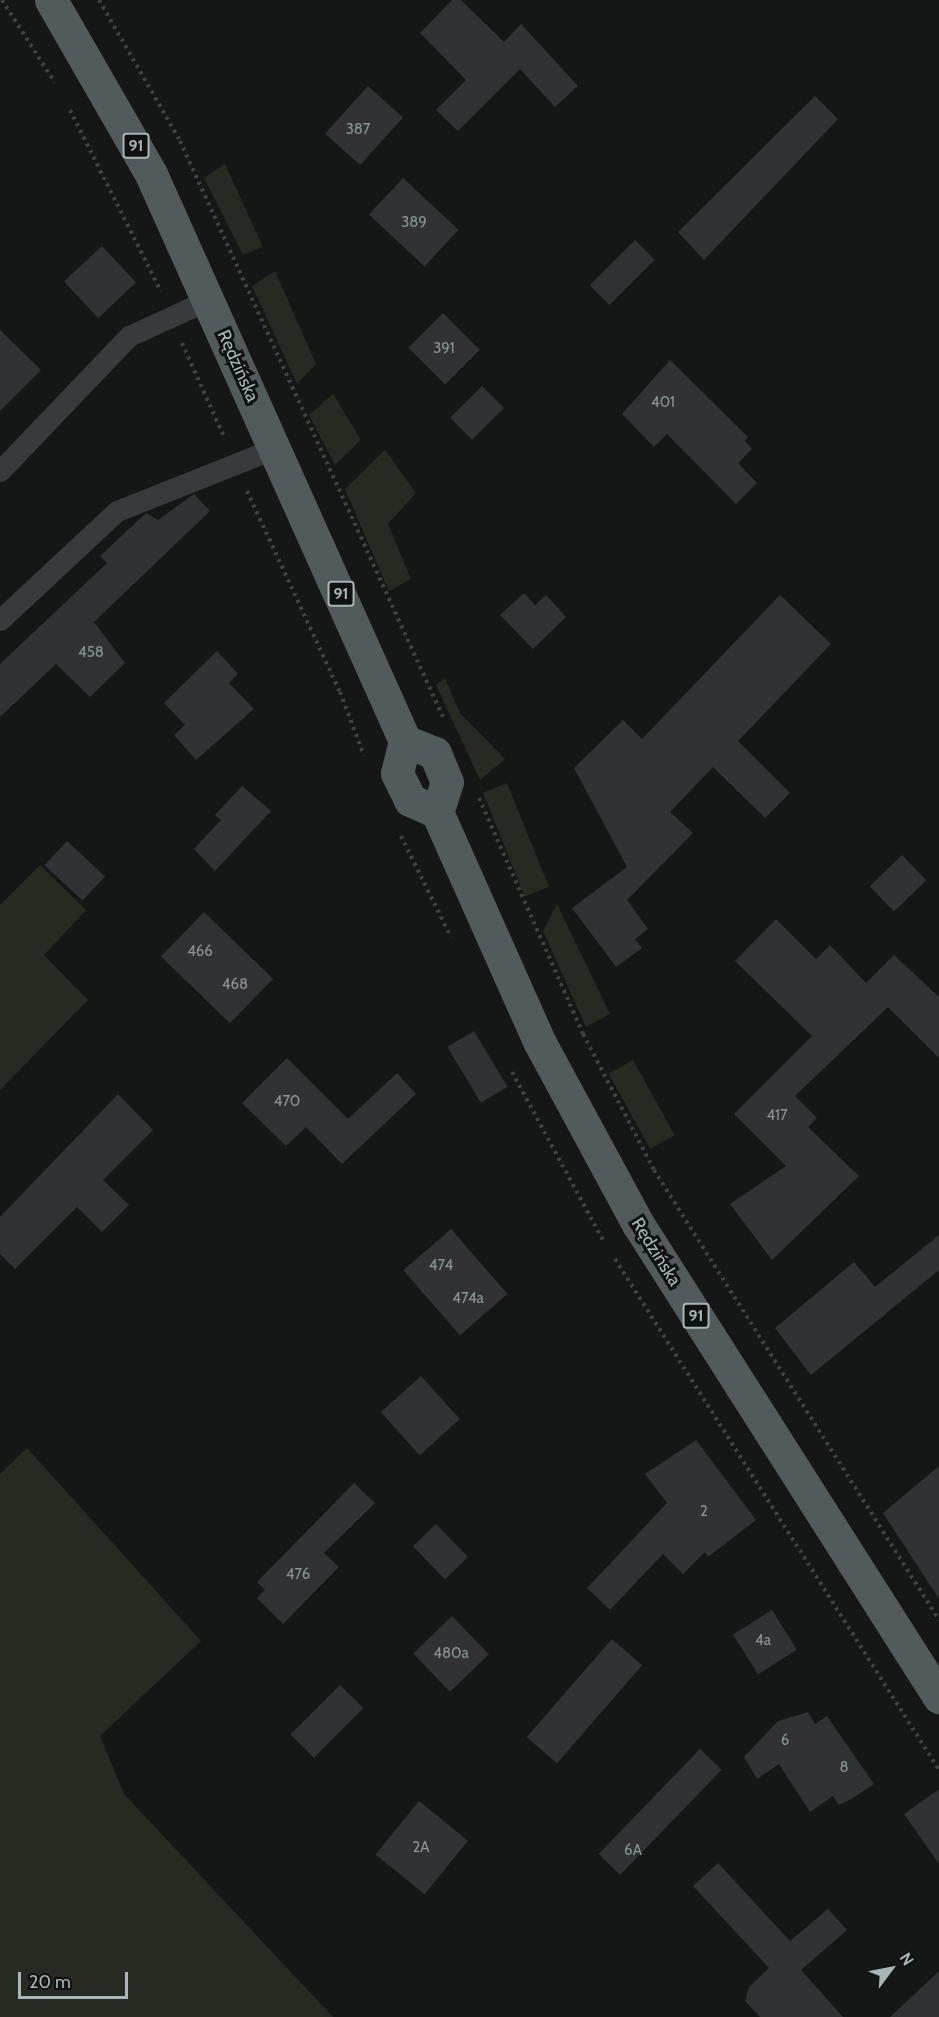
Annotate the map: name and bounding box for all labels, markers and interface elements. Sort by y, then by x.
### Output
house number: 387 [346,121,370,139]
road number: 91 [122,133,150,159]
house number: 389 [401,214,427,232]
street label: Rędzińska [213,327,263,405]
house number: 391 [433,340,455,358]
house number: 401 [651,394,675,412]
road number: 91 [328,581,354,607]
house number: 458 [78,644,104,662]
house number: 466 [187,943,213,961]
house number: 468 [222,976,248,994]
house number: 470 [274,1093,300,1111]
house number: 417 [766,1107,788,1125]
street label: Rędzińska [627,1214,685,1290]
house number: 474 [429,1257,453,1275]
house number: 474a [452,1290,484,1308]
road number: 91 [682,1303,710,1329]
house number: 2 [700,1503,708,1521]
house number: 476 [286,1566,310,1584]
house number: 4a [755,1632,771,1650]
house number: 480a [433,1645,469,1663]
house number: 6 [781,1732,789,1750]
house number: 8 [839,1759,849,1777]
house number: 2A [412,1839,430,1857]
house number: 6A [624,1842,642,1860]
north arrow [861,1939,921,1999]
text: N [896,1949,918,1969]
scale bar [21,1960,130,1998]
text: 20 m [29,1971,71,1993]

